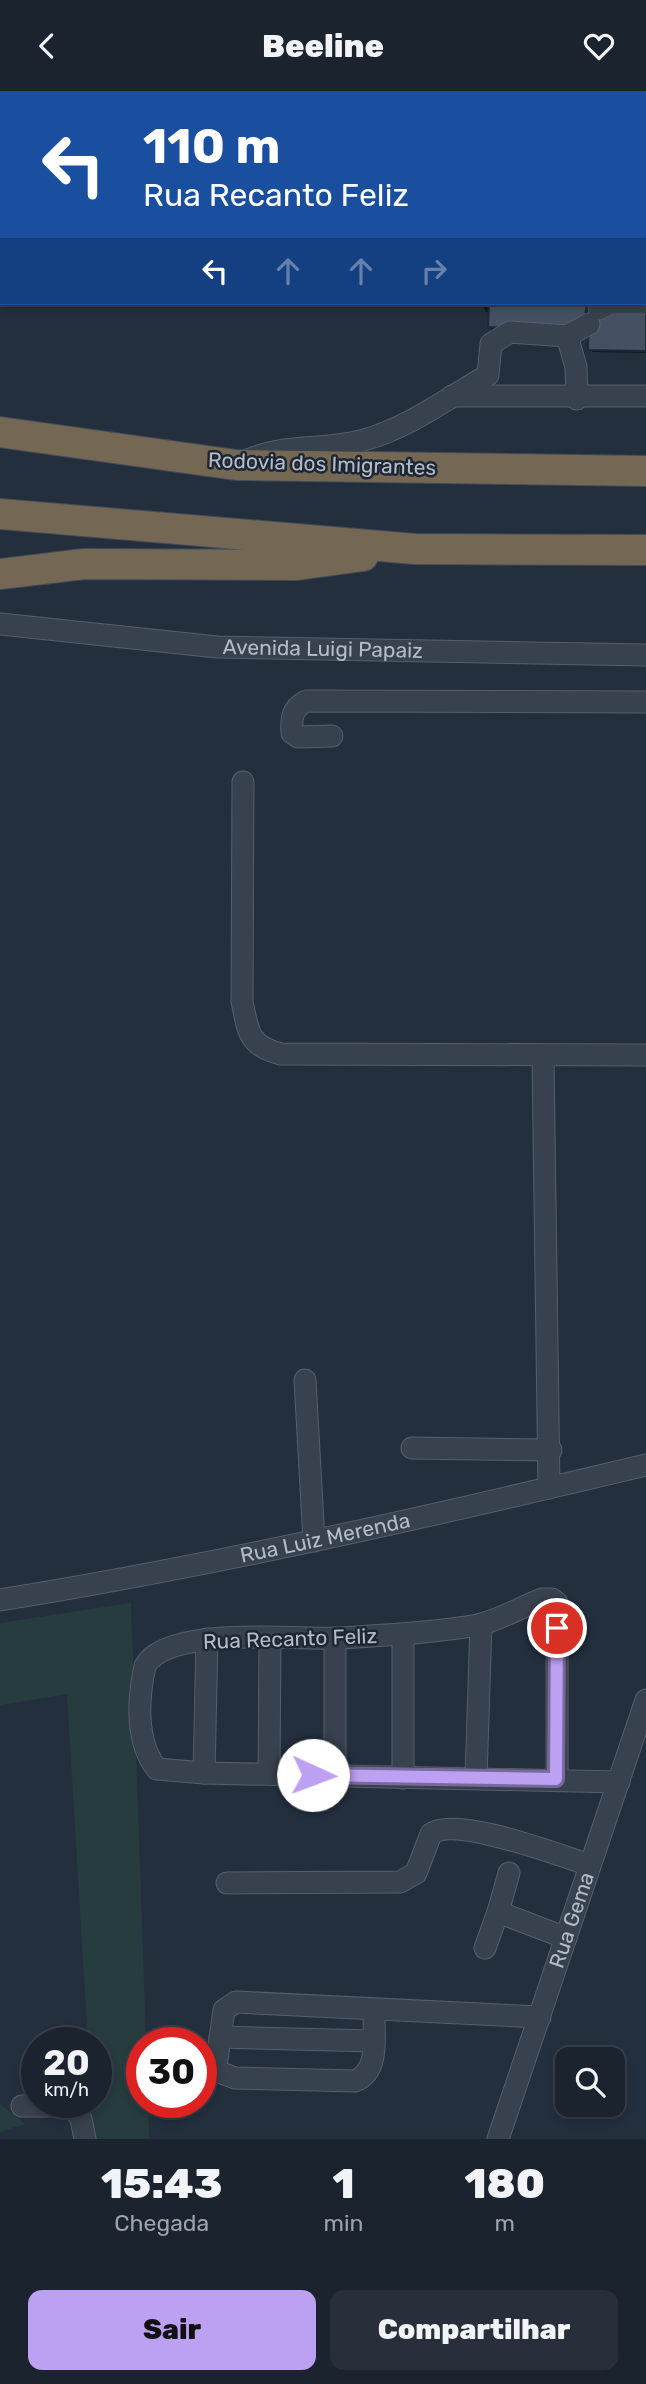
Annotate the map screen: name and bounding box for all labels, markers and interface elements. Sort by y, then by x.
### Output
icon: back [28,27,66,65]
text: Beeline [262,27,384,65]
icon: heart [580,27,618,65]
text: 110 m [143,117,280,175]
icon: left [28,119,119,210]
text: Rua Recanto Feliz [143,176,409,214]
icon: left [196,252,234,290]
icon: ahead [269,252,307,290]
icon: ahead [342,252,380,290]
icon: right [415,252,453,290]
street label: Rodovia dos Imigrantes [207,447,437,480]
street label: Avenida Luigi Papaiz [222,634,423,663]
street label: Rua Luiz Merenda [238,1507,412,1568]
pin [527,1598,587,1658]
icon: arrive [538,1609,576,1647]
street label: Rua Recanto Feliz [202,1623,378,1654]
position arrow [276,1738,350,1812]
street label: Rua Gema [544,1869,599,1971]
speed limit sign: 30 [126,2027,217,2118]
text: 20 [43,2042,90,2084]
map controls [555,2047,625,2117]
button: search [555,2047,625,2117]
text: km/h [44,2079,89,2101]
text: 15:43 [101,2159,223,2209]
text: 1 [332,2159,355,2209]
text: 180 [464,2159,545,2209]
text: Chegada [114,2209,209,2237]
text: min [324,2209,363,2237]
text: m [495,2209,515,2237]
button: Sair [28,2290,316,2370]
button: Compartilhar [330,2290,618,2370]

